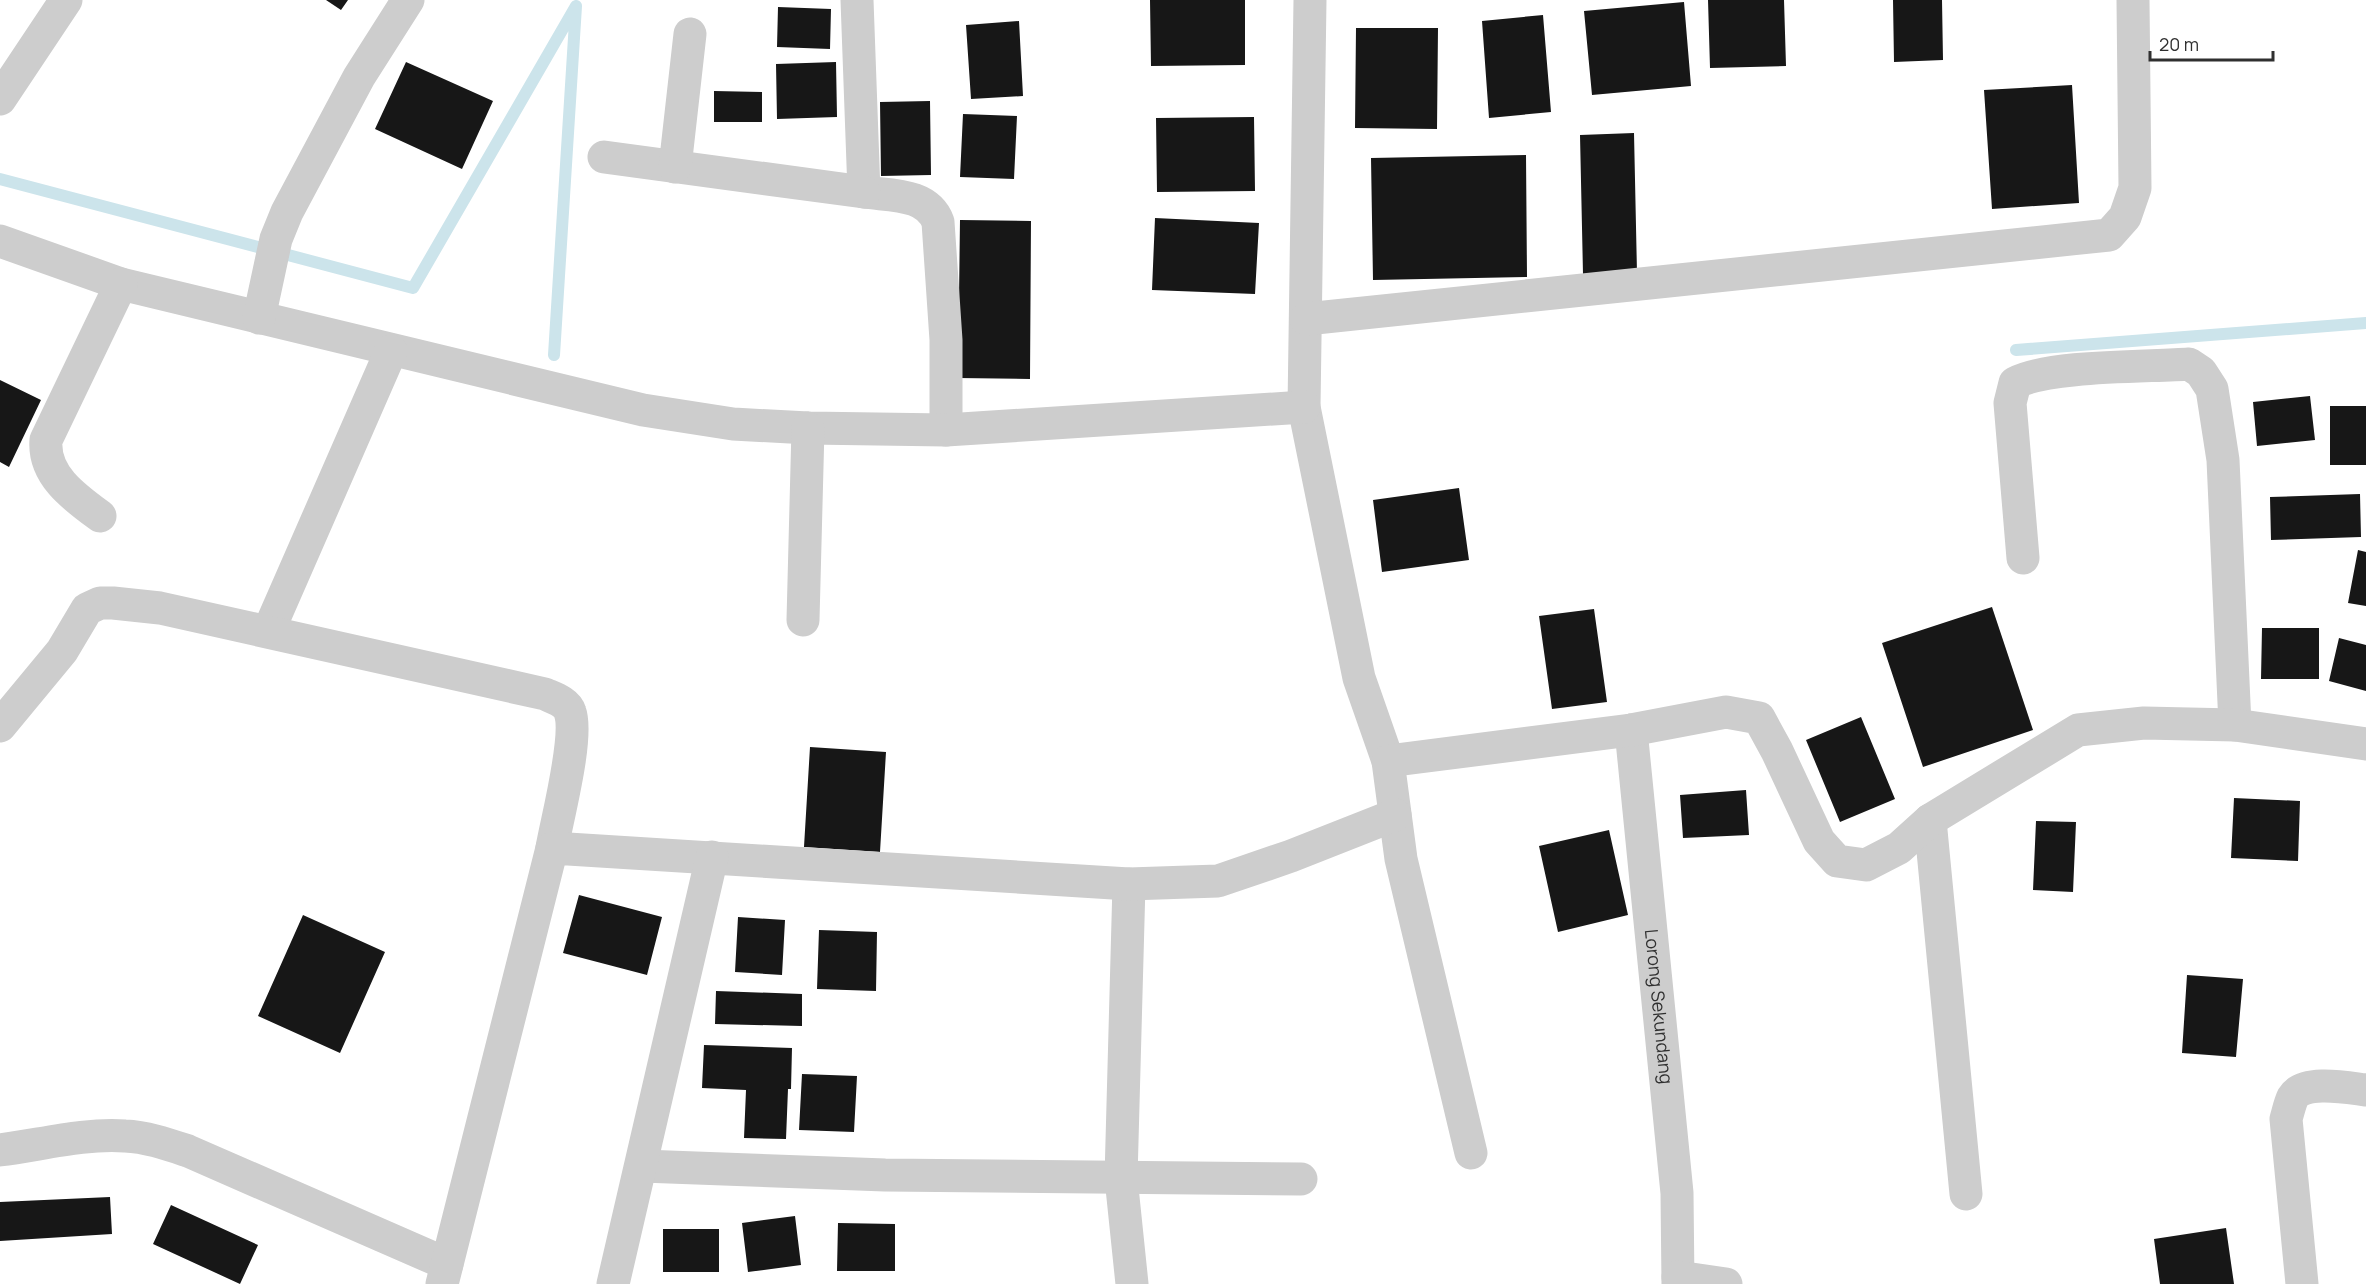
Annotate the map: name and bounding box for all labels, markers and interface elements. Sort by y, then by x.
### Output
scale bar [2150,24,2273,62]
text: 20 m [2159,32,2199,56]
street label: Lorong Sekundang [1640,928,1679,1085]

